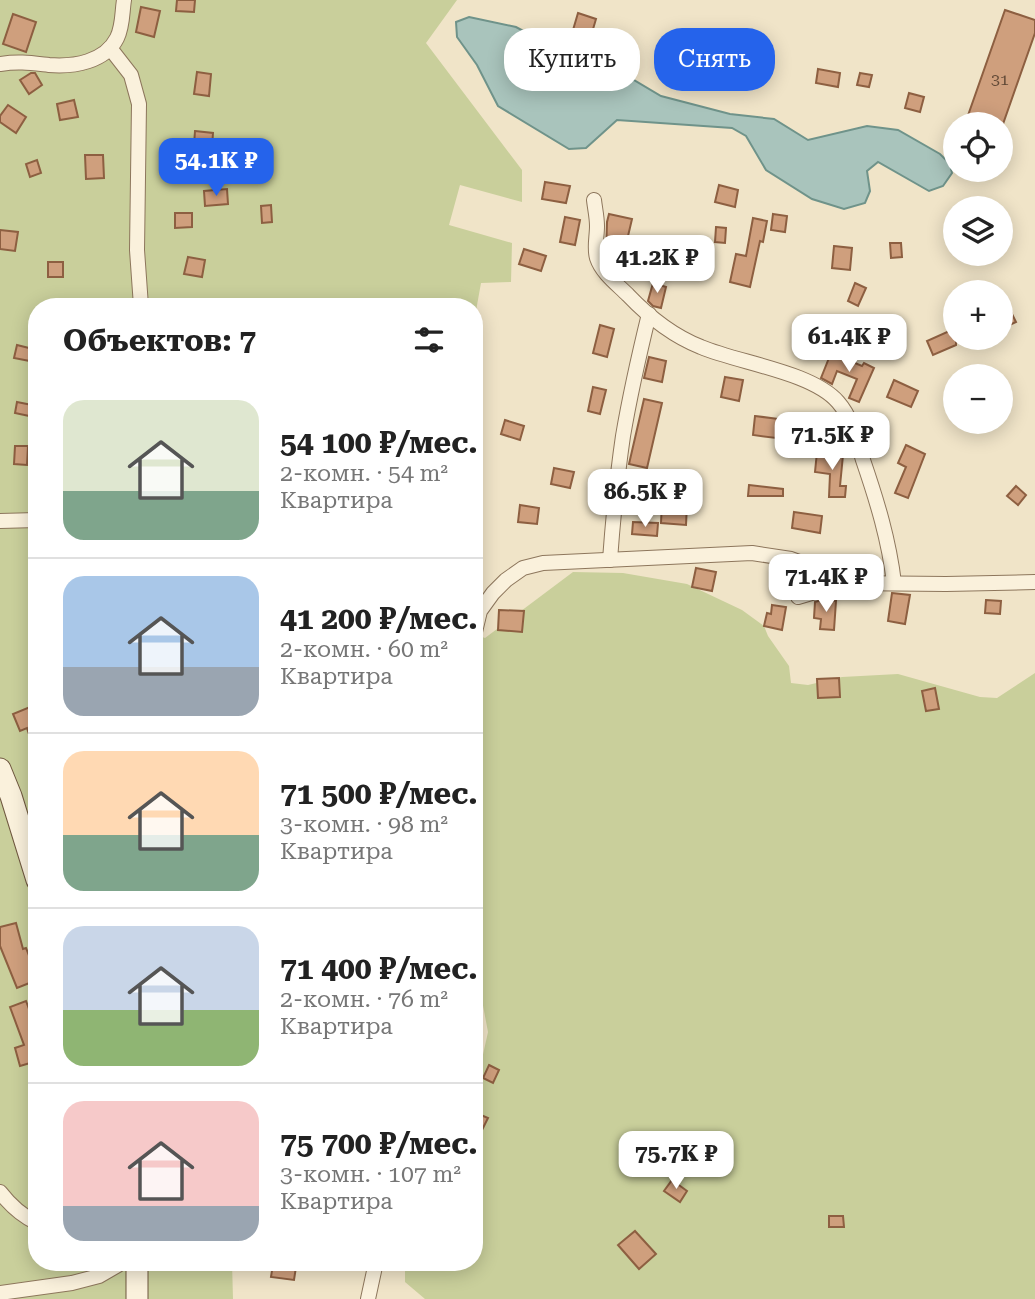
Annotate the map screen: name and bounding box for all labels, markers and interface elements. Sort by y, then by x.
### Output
chip: Купить [504,28,640,91]
chip: Снять [654,28,775,91]
house number: 31 [991,70,1009,89]
map controls [943,112,1013,434]
button: locate [943,112,1013,182]
pin: 54.1K ₽ [151,138,281,198]
text: 54.1K ₽ [175,147,257,174]
button: layers [943,196,1013,266]
pin: 41.2K ₽ [592,236,722,295]
text: 41.2K ₽ [616,244,698,271]
button: + [943,280,1013,350]
pin: 61.4K ₽ [784,314,914,374]
icon: filters [410,321,448,359]
text: Объектов: 7 [63,323,256,358]
text: 61.4K ₽ [808,323,890,350]
button: − [943,364,1013,434]
pin: 71.5K ₽ [767,412,897,472]
text: 71.5K ₽ [791,421,873,448]
text: 54 100 ₽/мес. [280,425,478,460]
icon: home [119,428,203,512]
text: 2-комн. · 54 m² [280,460,448,487]
pin: 86.5K ₽ [580,470,710,529]
text: 86.5K ₽ [604,478,686,505]
text: Квартира [280,487,393,514]
pin: 71.4K ₽ [761,554,891,614]
text: 71.4K ₽ [785,563,867,590]
text: 41 200 ₽/мес. [280,601,478,636]
icon: home [119,604,203,688]
text: 2-комн. · 60 m² [280,636,448,663]
text: Квартира [280,663,393,690]
text: 71 500 ₽/мес. [280,776,478,811]
icon: home [119,779,203,863]
text: 3-комн. · 98 m² [280,811,448,838]
text: Квартира [280,838,393,865]
text: 71 400 ₽/мес. [280,951,478,986]
icon: home [119,954,203,1038]
text: 2-комн. · 76 m² [280,986,448,1013]
text: Квартира [280,1013,393,1040]
text: 75 700 ₽/мес. [280,1126,478,1161]
icon: home [119,1129,203,1213]
pin: 75.7K ₽ [611,1132,741,1191]
text: 75.7K ₽ [635,1140,717,1167]
text: 3-комн. · 107 m² [280,1161,461,1188]
text: Квартира [280,1188,393,1215]

